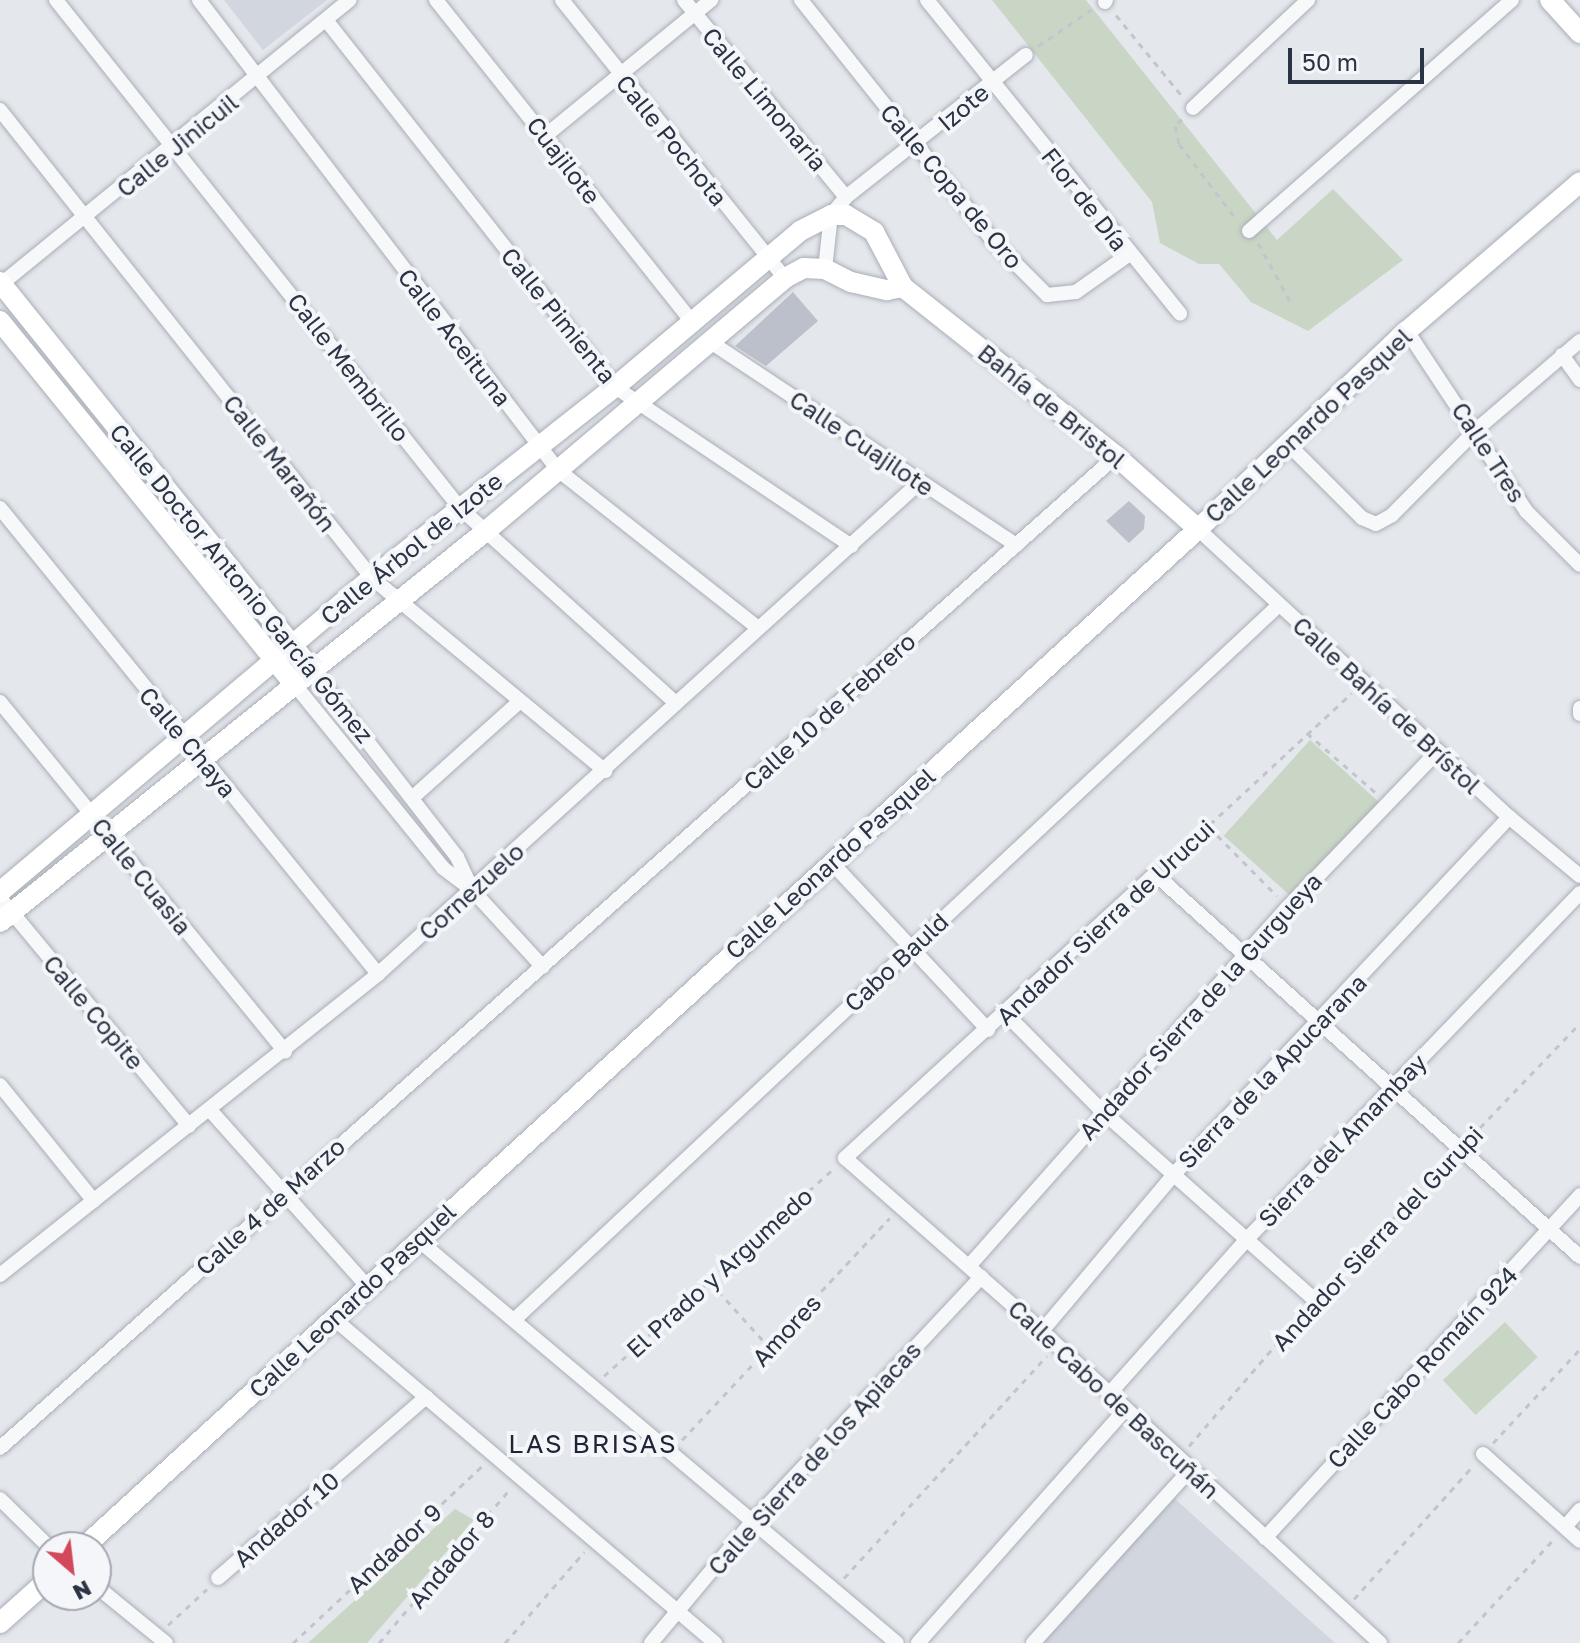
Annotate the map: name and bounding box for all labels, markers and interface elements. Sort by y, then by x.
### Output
street label: Calle Limonaria [697,21,833,177]
scale bar [1292,32,1428,82]
text: 50 m [1302,47,1358,76]
street label: Calle Pochota [610,69,734,211]
street label: Izote [932,77,994,137]
street label: Calle Jinicuil [111,87,243,203]
street label: Calle Copa de Oro [875,98,1029,274]
street label: Cuajilote [521,111,607,209]
street label: Flor de Día [1036,142,1134,256]
street label: Calle Pimienta [495,241,623,389]
street label: Calle Aceituna [392,262,518,412]
street label: Calle Membrillo [282,287,416,447]
street label: Calle Leonardo Pasquel [1199,322,1417,528]
street label: Bahía de Bristol [972,338,1132,474]
street label: Calle Cuajilote [784,384,940,502]
street label: Calle Marañón [218,389,342,537]
street label: Calle Tres [1446,397,1532,507]
street label: Calle Doctor Antonio García Gómez [104,418,380,748]
street label: Calle Árbol de Izote [314,466,508,630]
street label: Calle Bahía de Brístol [1287,610,1487,800]
street label: Calle 10 de Febrero [737,626,921,796]
street label: Calle Chaya [133,681,243,803]
street label: Calle Leonardo Pasquel [719,761,941,965]
street label: Calle Cuasia [86,812,198,940]
street label: Andador Sierra de Urucui [990,813,1220,1031]
street label: Cornezuelo [413,836,529,946]
street label: Andador Sierra de la Gurgueya [1073,867,1327,1145]
street label: Cabo Bauld [838,907,954,1017]
street label: Calle Copite [38,949,150,1075]
street label: Sierra de la Apucarana [1172,968,1372,1174]
street label: Sierra del Amambay [1252,1047,1432,1233]
street label: Andador Sierra del Gurupi [1265,1120,1489,1356]
street label: Calle 4 de Marzo [190,1132,350,1280]
street label: El Prado y Argumedo [620,1181,818,1363]
street label: Calle Leonardo Pasquel [243,1197,461,1403]
street label: Calle Cabo Romaín 924 [1321,1260,1523,1474]
street label: Amores [746,1288,826,1372]
street label: Calle Cabo de Bascuñán [1003,1294,1225,1504]
street label: Calle Sierra de los Apiacas [702,1335,926,1581]
district label: LAS BRISAS [508,1428,678,1460]
street label: Andador 10 [227,1465,345,1573]
street label: Andador 9 [341,1497,447,1599]
street label: Andador 8 [402,1504,500,1614]
north arrow [32,1531,112,1611]
text: N [69,1575,96,1607]

